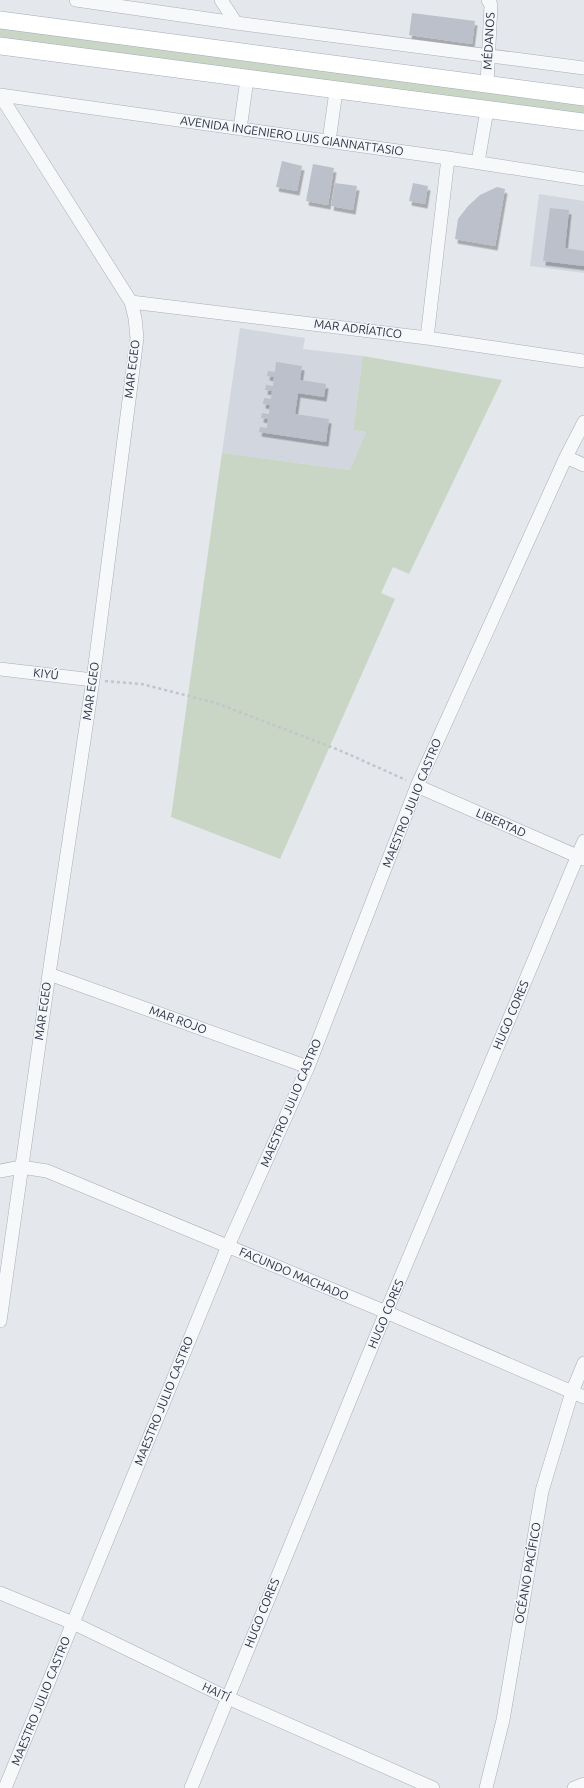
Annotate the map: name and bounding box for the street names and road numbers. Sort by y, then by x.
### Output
street label: MÉDANOS [481,12,496,70]
street label: AVENIDA INGENIERO LUIS GIANNATTASIO [180,113,405,158]
street label: MAR ADRÍATICO [313,317,403,340]
street label: MAR EGEO [121,339,142,399]
street label: MAR EGEO [80,661,101,721]
street label: KIYÚ [33,665,60,682]
street label: MAESTRO JULIO CASTRO [380,736,443,869]
street label: LIBERTAD [474,806,528,839]
street label: HUGO CORES [490,978,531,1051]
street label: MAR EGEO [32,981,53,1041]
street label: MAR ROJO [148,1003,209,1036]
street label: MAESTRO JULIO CASTRO [258,1037,324,1169]
street label: FACUNDO MACHADO [238,1245,351,1303]
street label: HUGO CORES [365,1277,406,1350]
street label: MAESTRO JULIO CASTRO [132,1334,195,1467]
street label: OCÉANO PACÍFICO [512,1521,543,1625]
street label: HUGO CORES [242,1576,281,1649]
street label: MAESTRO JULIO CASTRO [9,1634,72,1767]
street label: HAITÍ [200,1680,233,1704]

